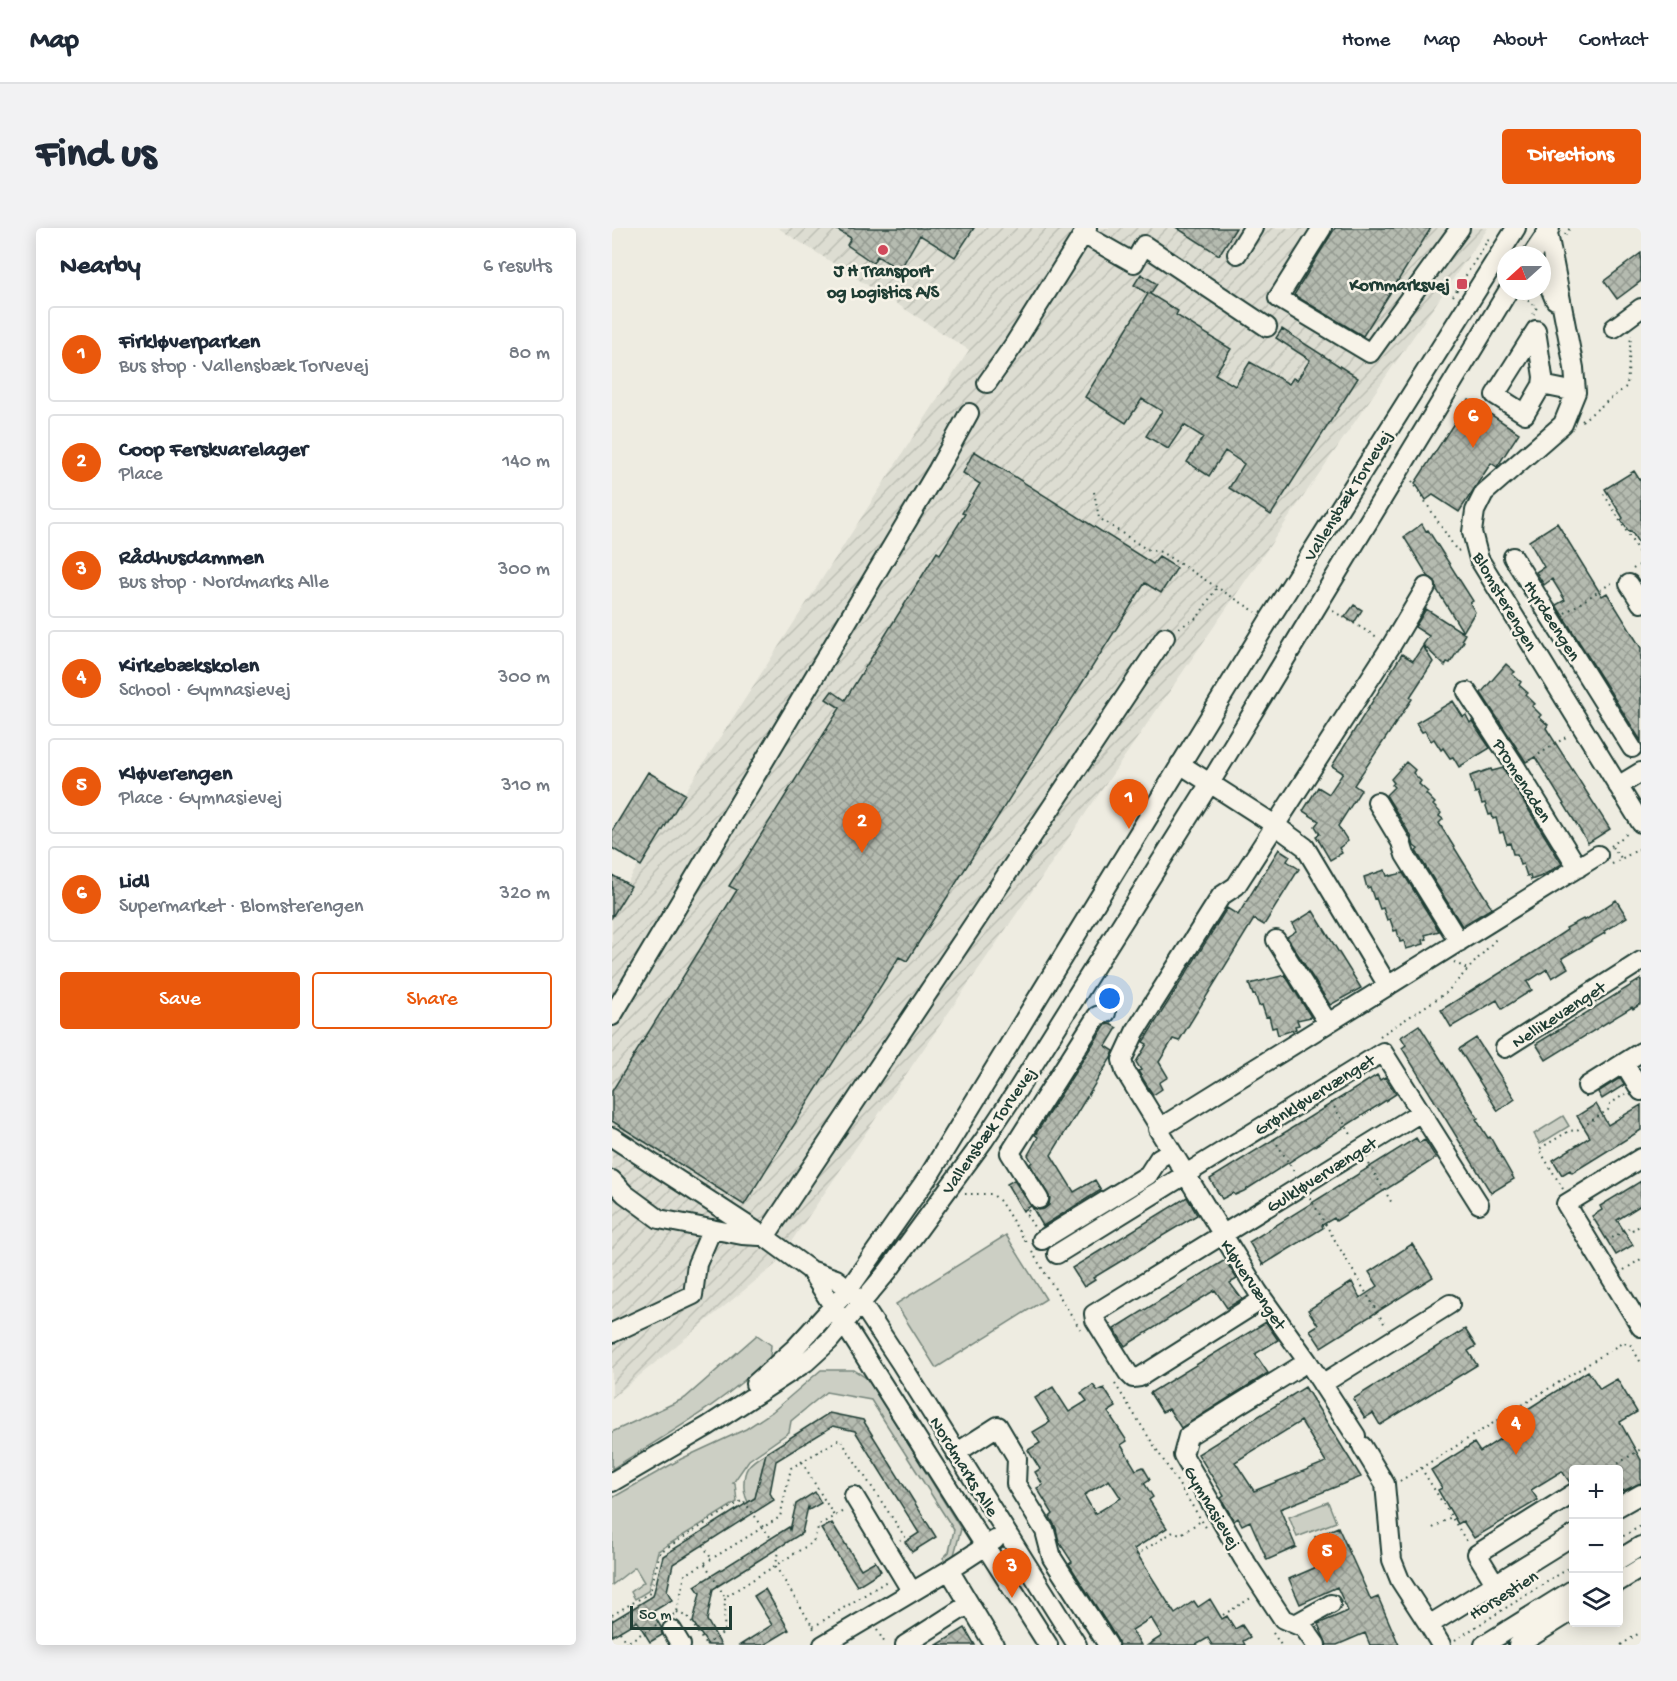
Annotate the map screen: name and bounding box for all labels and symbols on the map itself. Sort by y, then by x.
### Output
marker: J H Transport og Logistics A/S [876,243,890,257]
north arrow [1497,246,1551,300]
place label: J H Transport og Logistics A/S [826,262,940,304]
place label: Kornmarksvej [1349,276,1450,297]
marker: Kornmarksvej [1455,277,1469,291]
pin: 6 [1454,398,1492,448]
street label: Vallensbæk Torvevej [1300,427,1398,567]
street label: Blomsterengen [1467,548,1541,656]
street label: Hyrdeengen [1518,577,1584,666]
street label: Promenaden [1486,735,1555,827]
pin: 1 [1110,780,1148,829]
pin: 2 [842,804,882,853]
street label: Nellikevænget [1509,977,1612,1054]
your location [1095,984,1124,1013]
street label: Grønkløvervænget [1251,1050,1381,1142]
street label: Vallensbæk Torvevej [938,1064,1042,1200]
street label: Gulkløvervænget [1263,1133,1383,1218]
street label: Kløvervænget [1214,1236,1291,1336]
pin: 4 [1496,1406,1536,1455]
street label: Nordmarks Alle [924,1413,1002,1522]
street label: Gymnasievej [1178,1463,1244,1554]
pin: 5 [1308,1534,1346,1583]
pin: 3 [992,1548,1032,1598]
street label: Horsestien [1466,1566,1543,1626]
scale bar [630,1603,732,1630]

